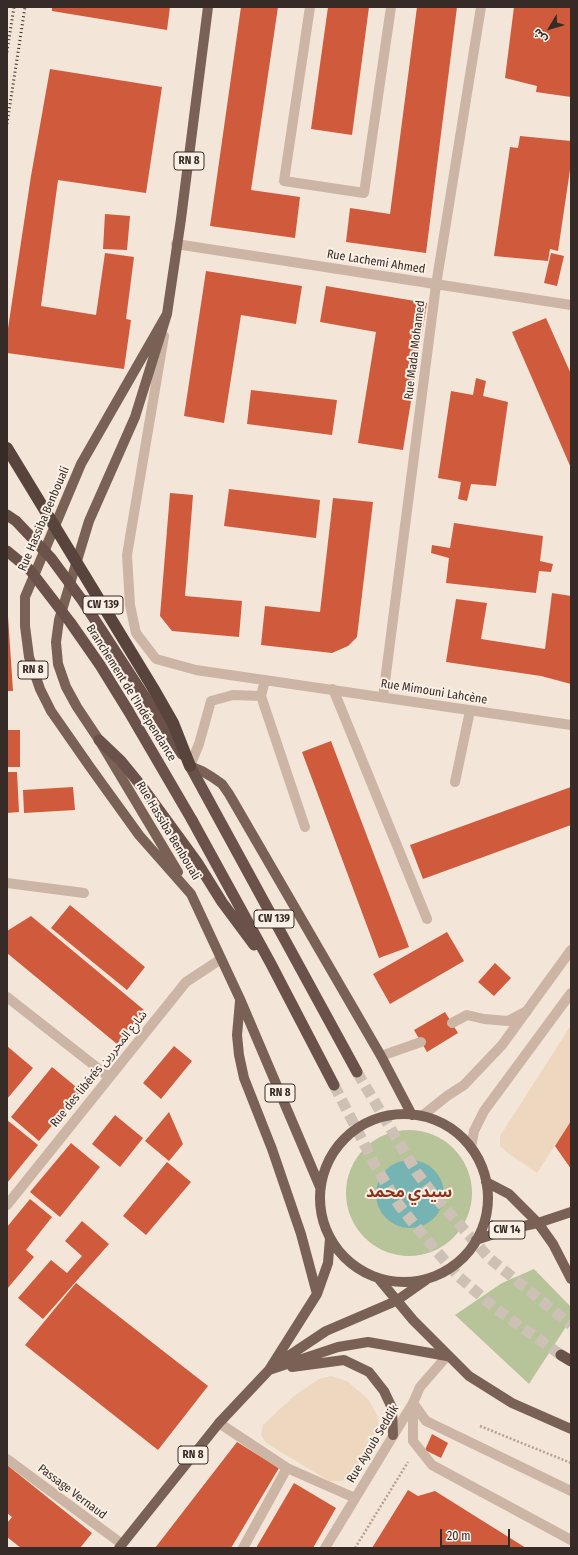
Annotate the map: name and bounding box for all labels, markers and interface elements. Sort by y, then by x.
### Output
north arrow [530,8,570,48]
text: ش [530,26,550,46]
road number: RN 8 [174,152,204,170]
street label: Rue Lachemi Ahmed [326,247,426,277]
street label: Rue Mada Mohamed [402,300,428,400]
street label: Rue Hassiba Benbouali [15,464,73,574]
road number: CW 139 [83,596,123,614]
street label: Branchement de l'Indépendance [83,622,179,764]
road number: RN 8 [18,661,48,679]
street label: Rue Mimouni Lahcène [380,676,488,708]
street label: Rue Hassiba Benbouali [133,779,203,883]
road number: CW 139 [254,910,294,928]
street label: Rue des libérés شارع المحررين [47,1008,151,1130]
road number: RN 8 [265,1084,295,1102]
district label: سيدي محمد [366,1183,452,1203]
road number: CW 14 [489,1221,525,1239]
street label: Rue Ayoub Seddik [344,1402,402,1486]
road number: RN 8 [178,1446,208,1464]
street label: Passage Vernaud [35,1461,109,1523]
scale bar [442,1521,512,1547]
text: 20 m [447,1529,471,1543]

